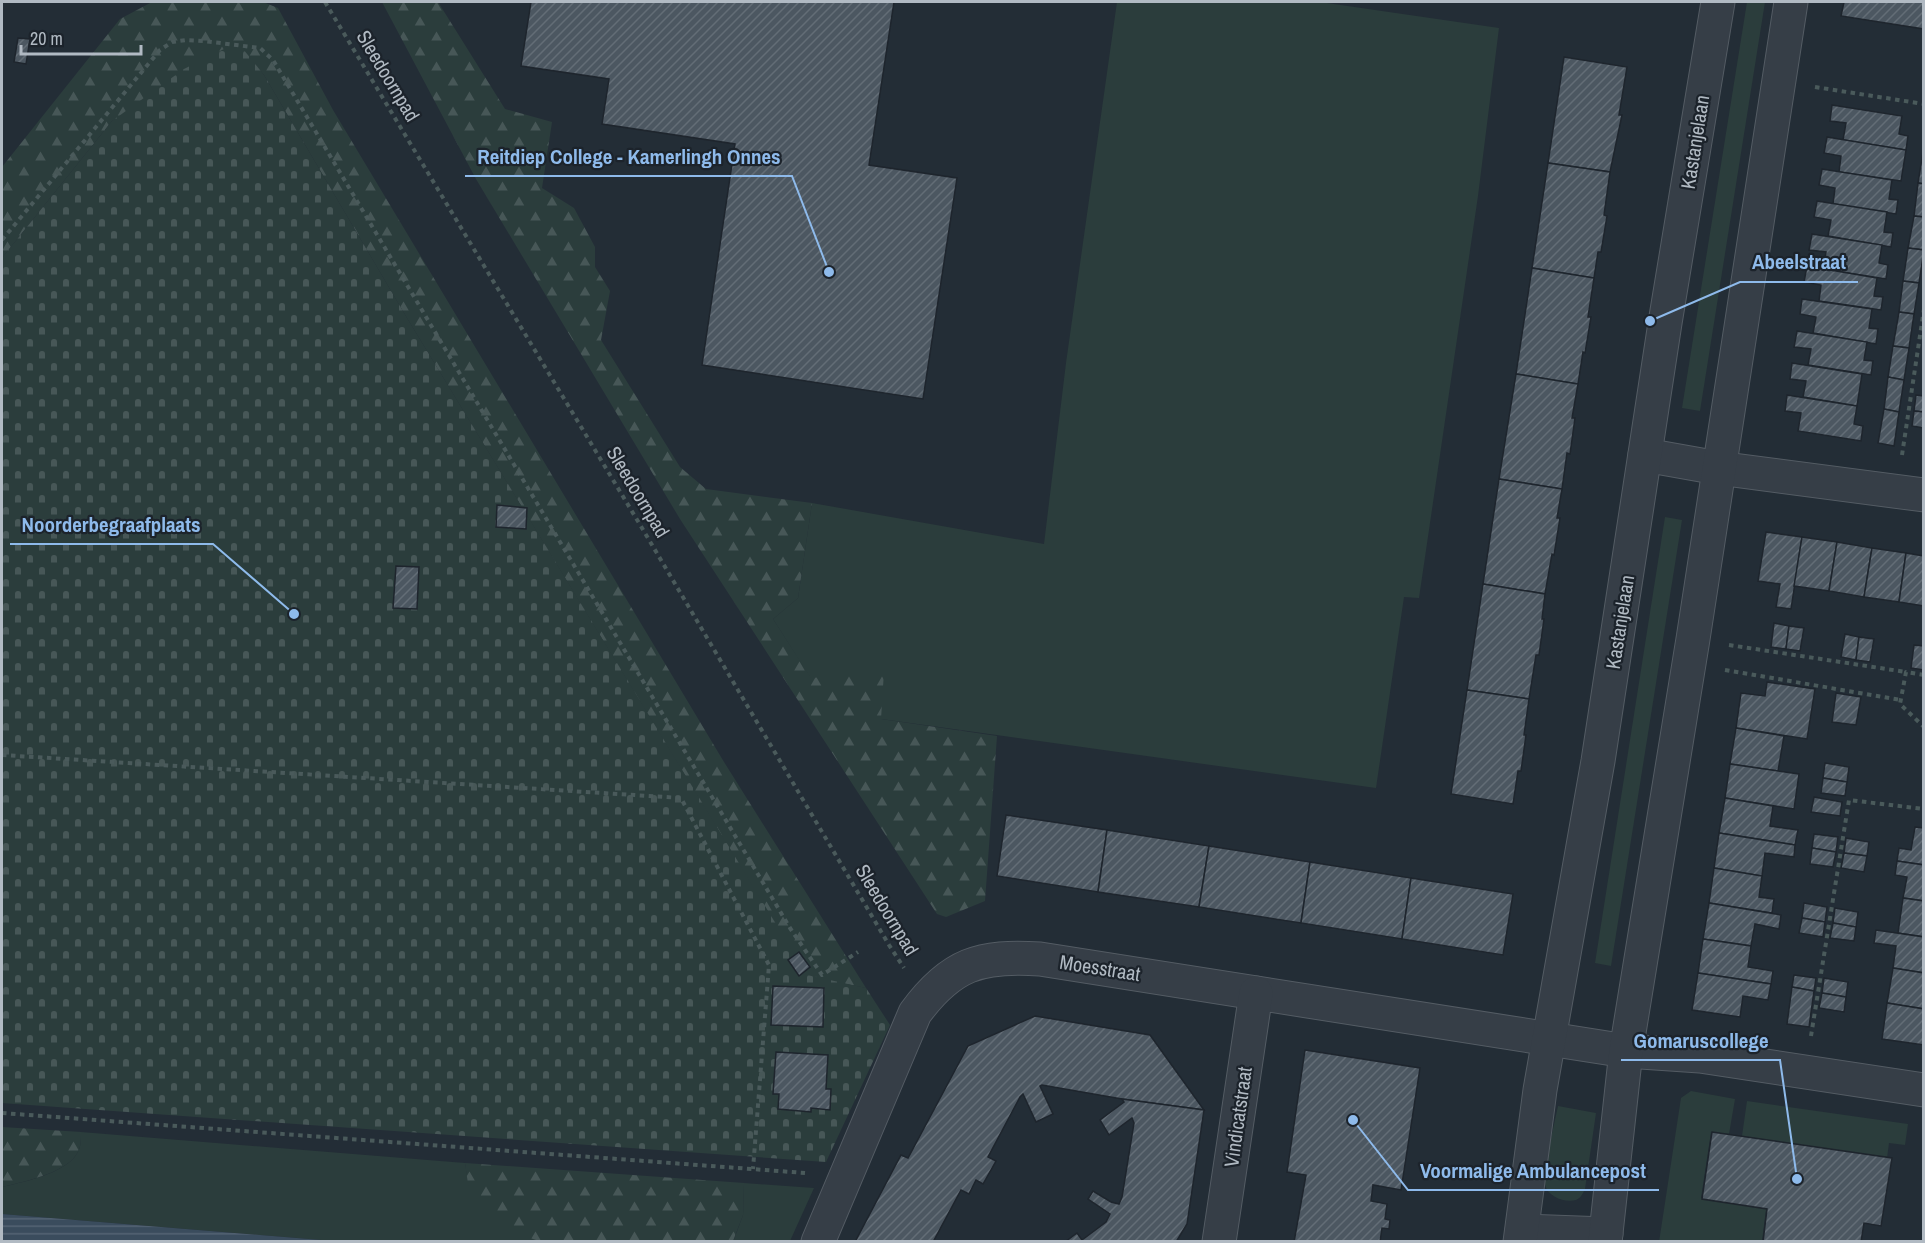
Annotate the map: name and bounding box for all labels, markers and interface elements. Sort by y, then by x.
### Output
scale bar [21,18,141,56]
street label: Sleedoornpad [351,25,426,126]
text: 20 m [30,26,63,51]
street label: Kastanjelaan [1674,93,1715,191]
callout: Reitdiep College - Kamerlingh Onnes [465,137,792,176]
text: Reitdiep College - Kamerlingh Onnes [477,142,781,171]
callout: Abeelstraat [1740,243,1858,282]
text: Abeelstraat [1752,247,1846,276]
street label: Sleedoornpad [601,441,676,542]
callout: Noorderbegraafplaats [10,505,213,544]
text: Noorderbegraafplaats [22,510,200,539]
street label: Kastanjelaan [1599,573,1640,671]
street label: Sleedoornpad [850,859,925,960]
street label: Moesstraat [1058,948,1143,987]
callout: Gomaruscollege [1621,1021,1780,1060]
text: Gomaruscollege [1634,1026,1768,1055]
street label: Vindicatstraat [1217,1065,1258,1169]
callout: Voormalige Ambulancepost [1408,1151,1659,1190]
text: Voormalige Ambulancepost [1420,1156,1646,1185]

